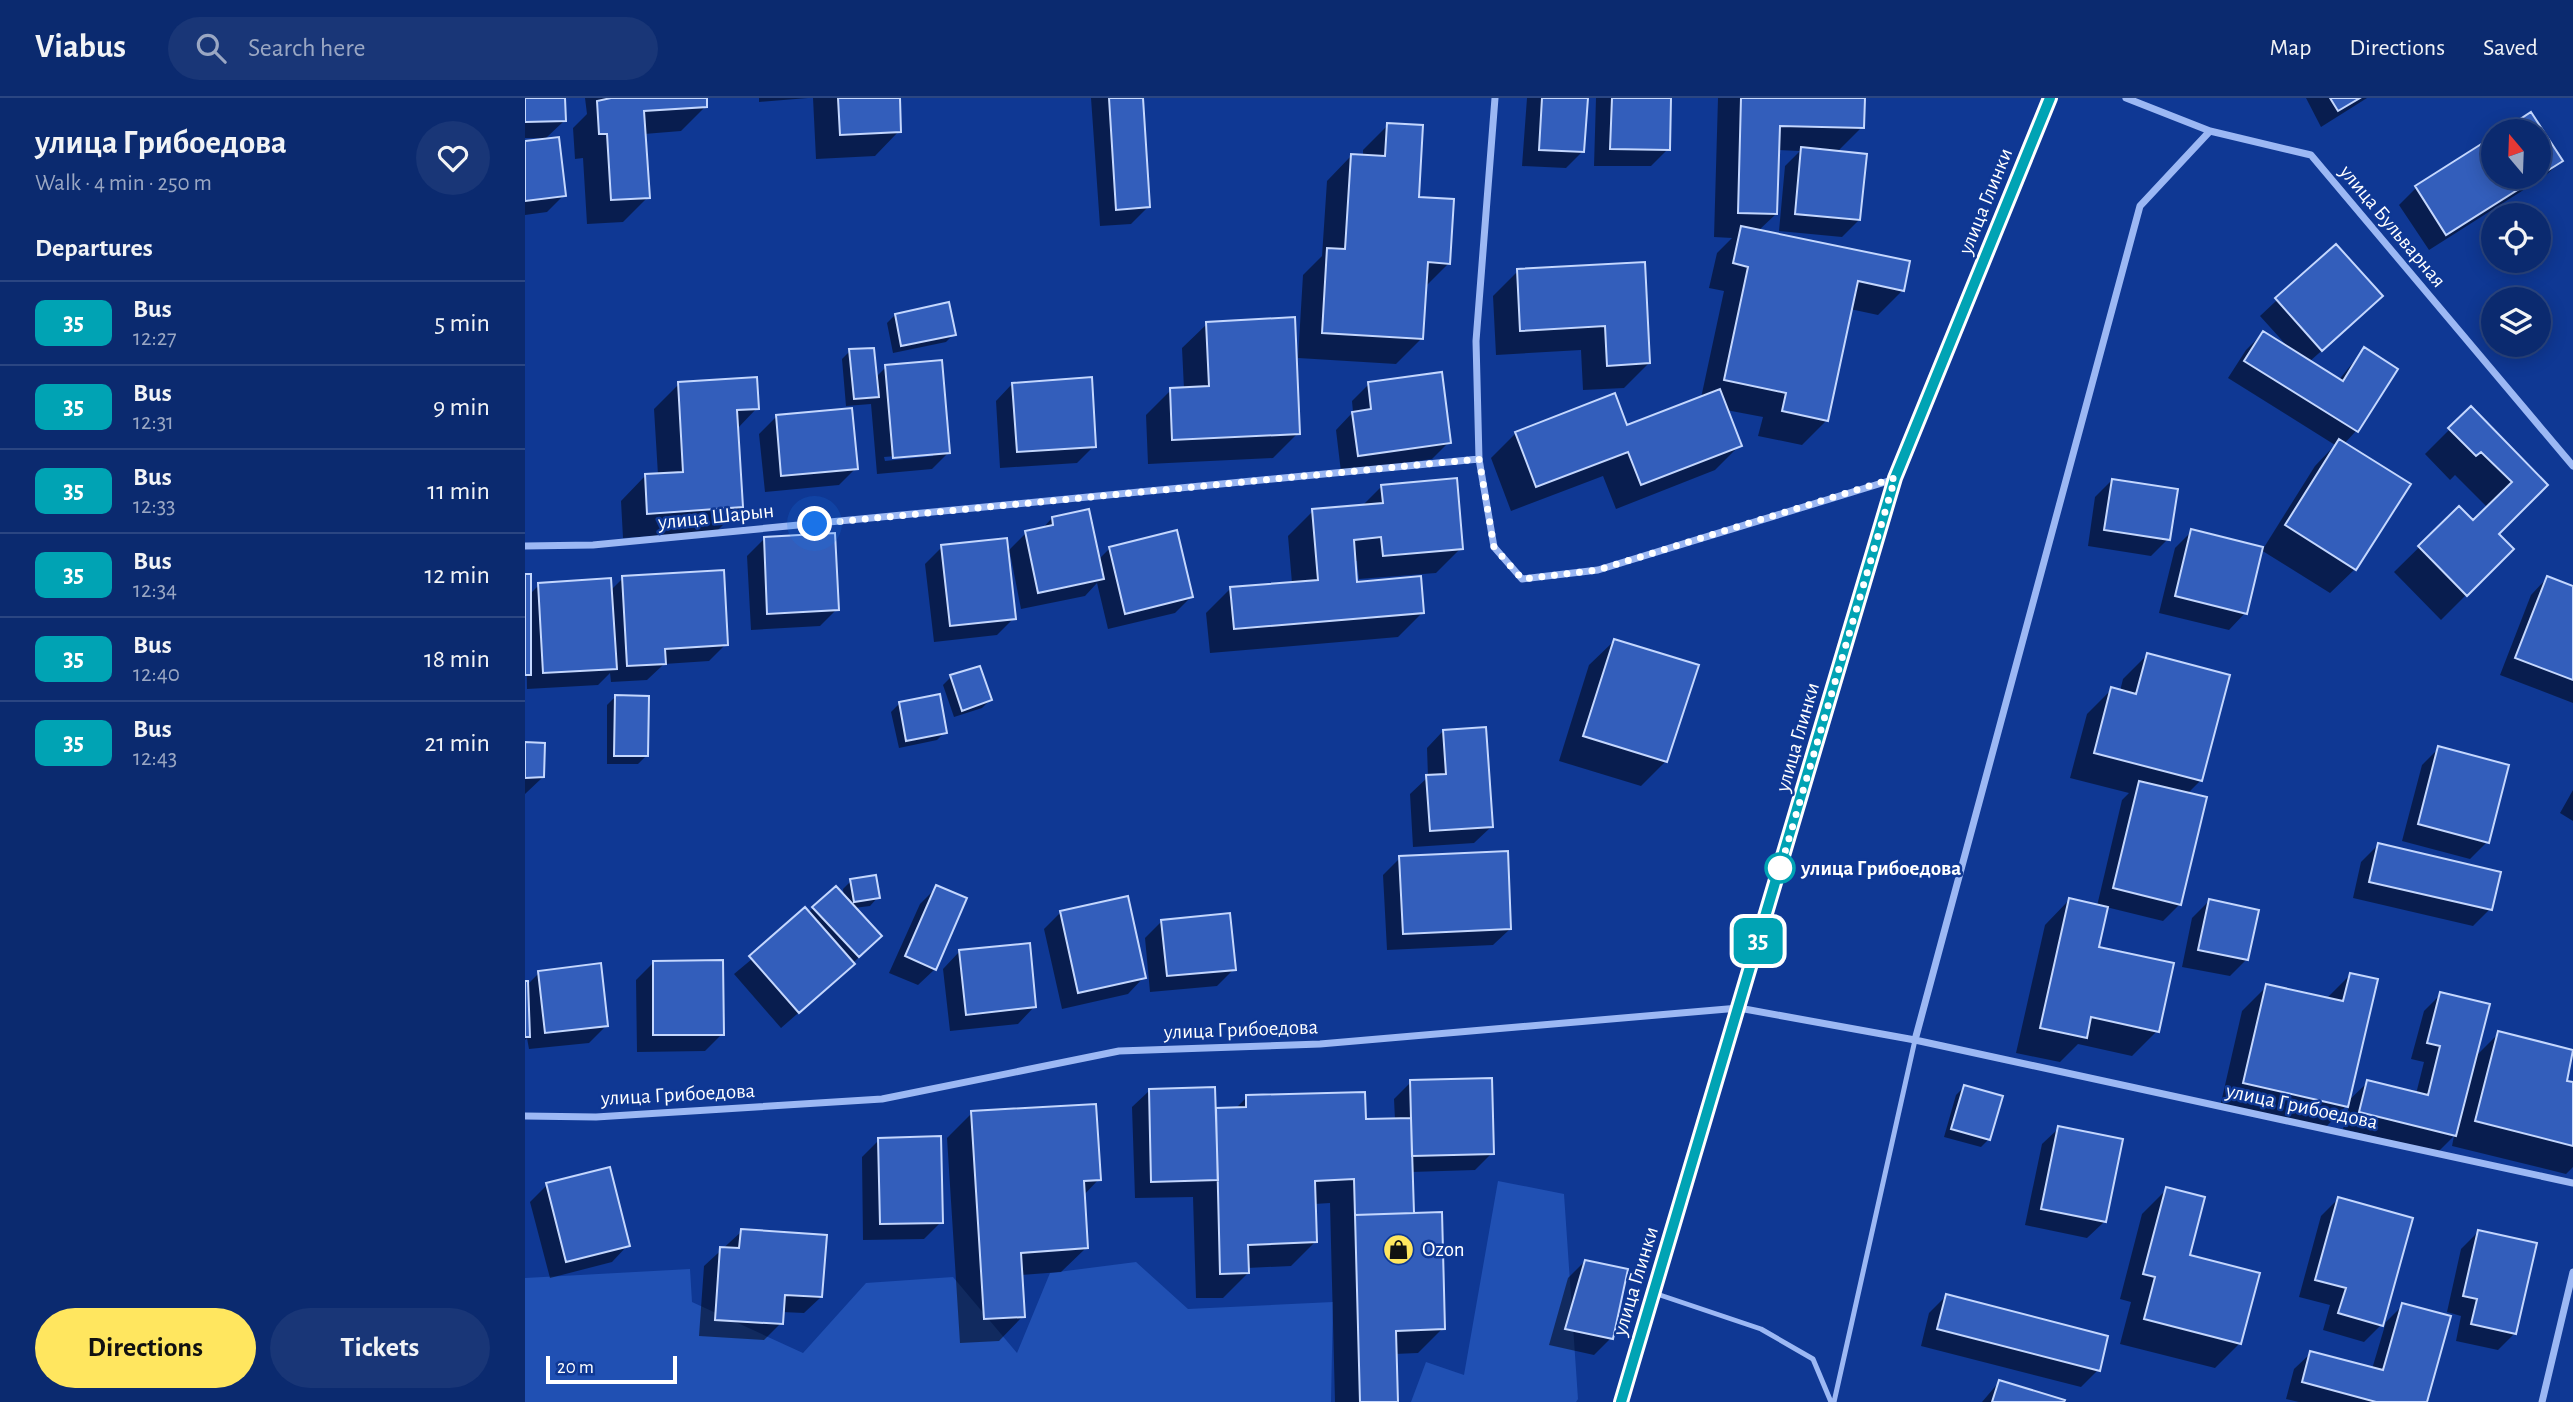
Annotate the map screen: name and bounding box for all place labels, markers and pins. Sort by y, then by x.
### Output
marker: улица Грибоедова [1765,853,1795,883]
place label: улица Грибоедова [1800,858,1961,879]
shop icon: Ozon [1382,1232,1416,1266]
place label: Ozon [1422,1239,1465,1260]

